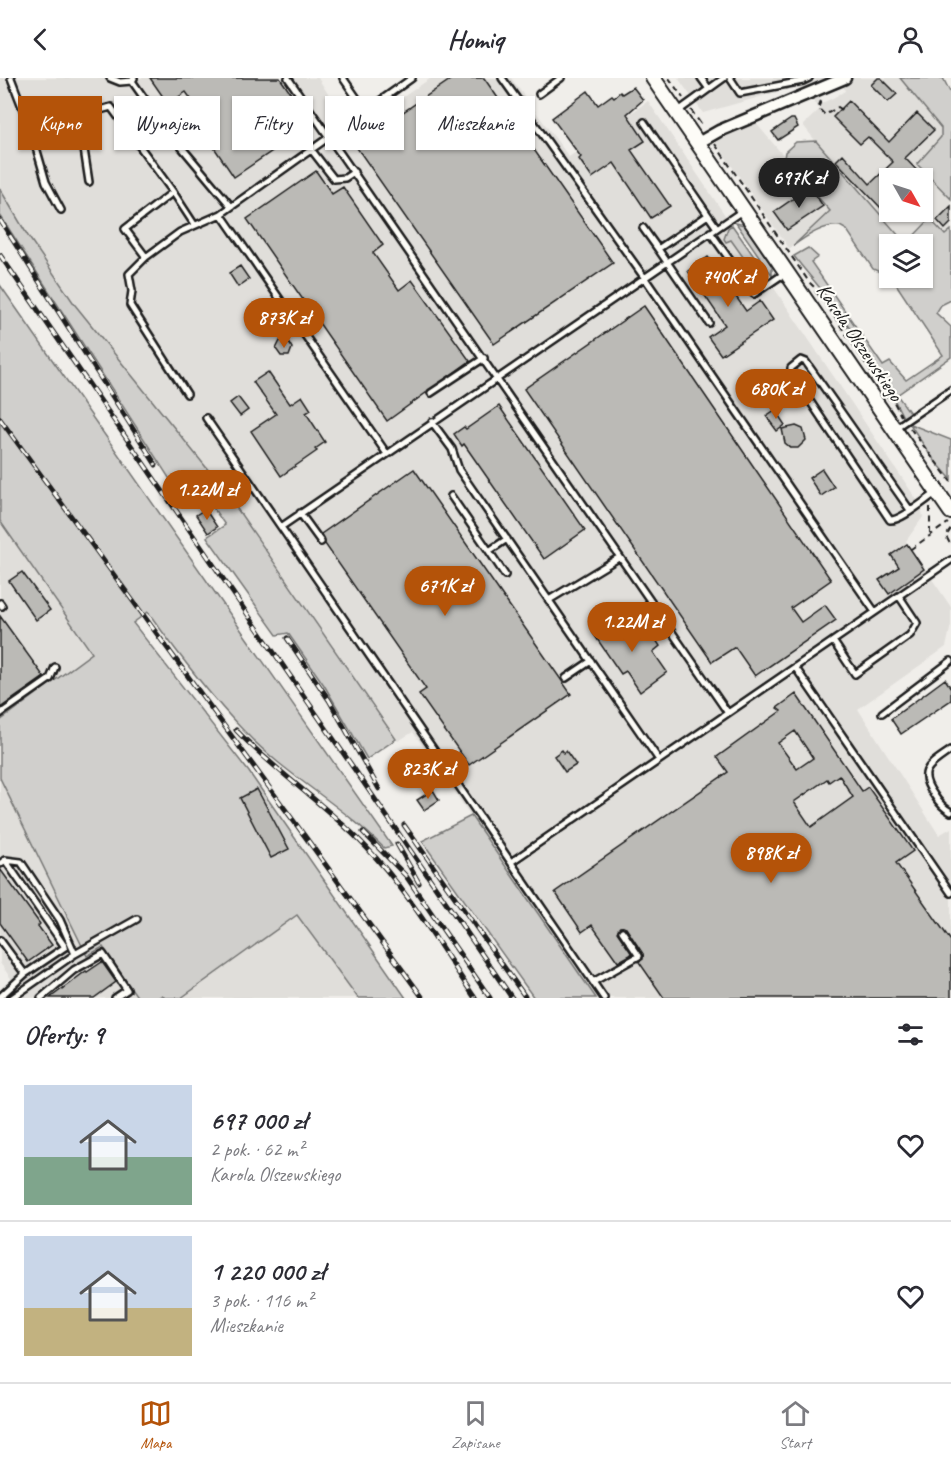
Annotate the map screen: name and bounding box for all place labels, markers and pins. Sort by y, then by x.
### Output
pin: 697K zł [744,158,854,209]
pin: 740K zł [673,257,783,308]
pin: 873K zł [229,298,339,349]
pin: 680K zł [721,369,831,420]
pin: 1.22M zł [145,470,269,521]
pin: 671K zł [390,566,500,617]
pin: 1.22M zł [570,602,694,653]
pin: 823K zł [373,749,483,800]
pin: 898K zł [716,833,826,884]

